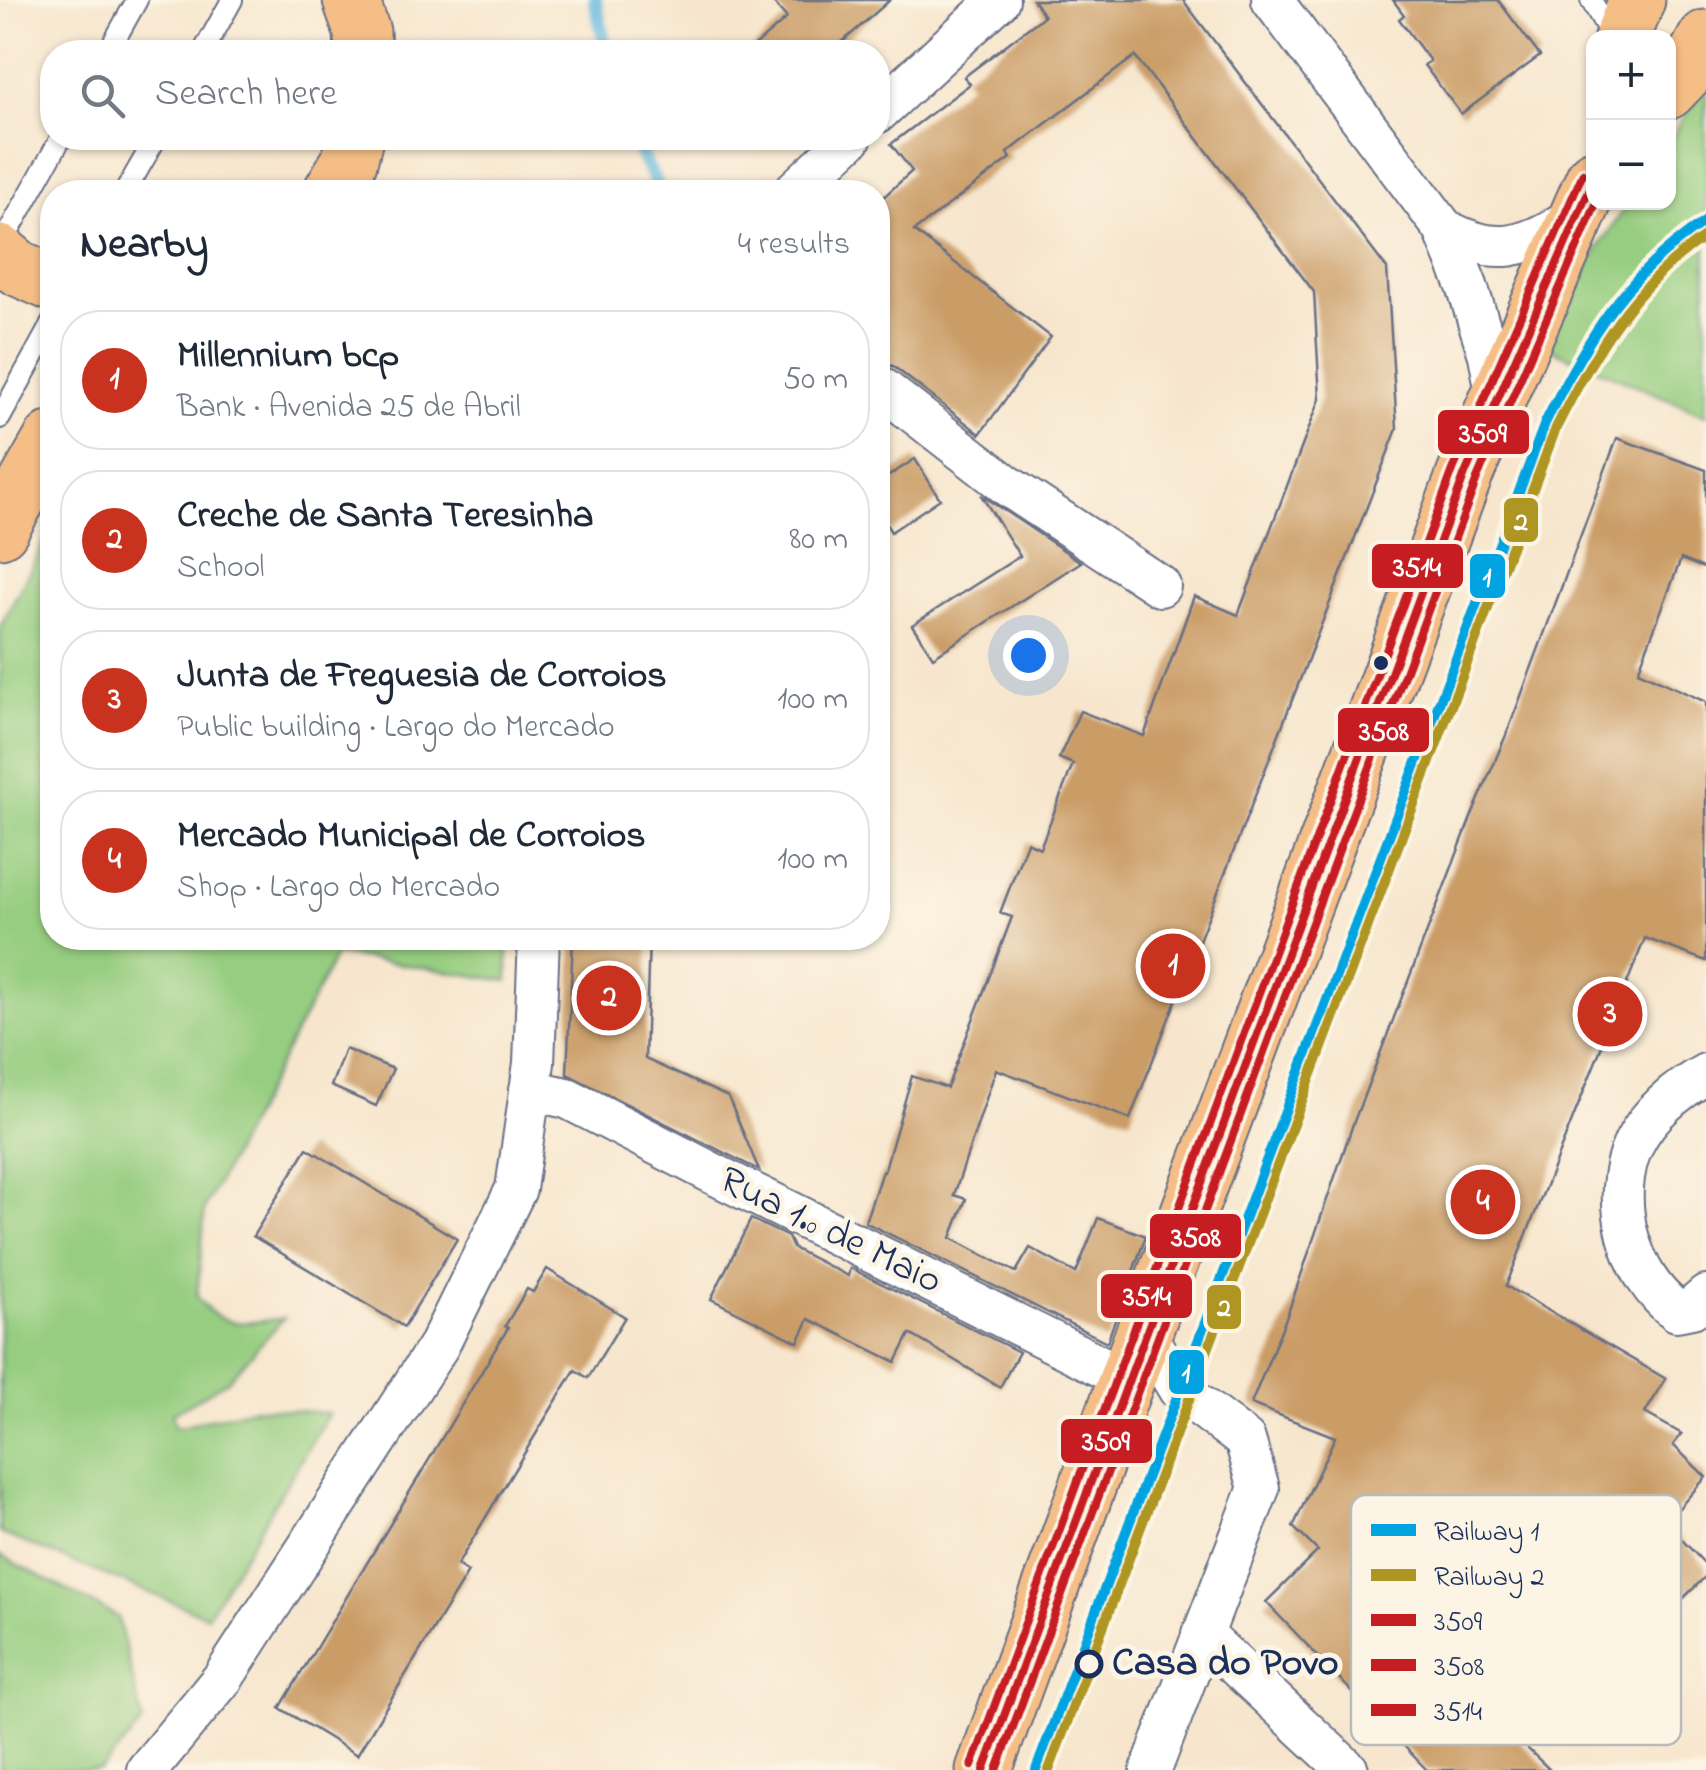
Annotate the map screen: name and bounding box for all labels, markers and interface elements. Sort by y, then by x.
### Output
map controls [1586,30,1676,210]
button: + [1586,30,1676,120]
search box [40,40,890,150]
text: Search here [155,67,337,123]
icon: search [75,68,130,123]
button: − [1586,120,1676,210]
text: Nearby [80,215,208,276]
text: 4 results [738,222,850,269]
text: Millennium bcp [177,329,399,385]
text: 1 [109,357,120,404]
text: 50 m [783,357,848,404]
text: Bank · Avenida 25 de Abril [177,385,521,432]
line badge: 3509 [1436,408,1531,456]
text: 3509 [1458,415,1508,456]
text: Creche de Santa Teresinha [177,489,594,545]
line badge: 2 [1502,496,1540,544]
text: 2 [1513,503,1528,544]
text: 2 [107,517,122,564]
text: 80 m [789,517,848,564]
line badge: 3514 [1370,542,1465,590]
text: School [177,545,265,592]
text: 3514 [1392,549,1441,590]
line badge: 1 [1468,552,1507,600]
text: 1 [1483,559,1492,600]
your location [1003,630,1054,681]
text: Junta de Freguesia de Corroios [177,649,667,705]
unlabelled marker [1371,653,1391,673]
text: 3 [108,677,121,724]
text: 100 m [777,677,848,724]
text: Public building · Largo do Mercado [177,705,615,752]
line badge: 3508 [1336,706,1431,754]
text: 3508 [1358,713,1410,754]
text: Mercado Municipal de Corroios [177,809,646,865]
text: 4 [108,837,121,884]
text: 100 m [777,837,848,884]
text: Shop · Largo do Mercado [177,865,500,912]
pin: 1 [1140,928,1206,1004]
pin: 2 [576,960,642,1036]
pin: 3 [1578,976,1642,1052]
street label: Rua 1.º de Maio [709,1153,951,1311]
pin: 4 [1450,1164,1516,1240]
line badge: 3508 [1148,1212,1243,1260]
text: 3508 [1170,1219,1222,1260]
line badge: 3514 [1099,1272,1194,1320]
text: 3514 [1122,1278,1171,1319]
line badge: 2 [1205,1283,1243,1331]
text: 2 [1216,1289,1231,1330]
line badge: 1 [1167,1348,1206,1396]
text: 1 [1182,1355,1191,1396]
line badge: 3509 [1059,1417,1154,1465]
text: 3509 [1081,1423,1131,1464]
legend [1351,1495,1681,1745]
text: Railway 1 [1434,1513,1539,1554]
text: Railway 2 [1434,1558,1544,1599]
text: 3509 [1434,1603,1483,1644]
place label: Casa do Povo [1112,1635,1339,1694]
text: 3508 [1434,1648,1484,1689]
marker: Casa do Povo [1076,1651,1102,1677]
text: 3514 [1434,1693,1482,1734]

